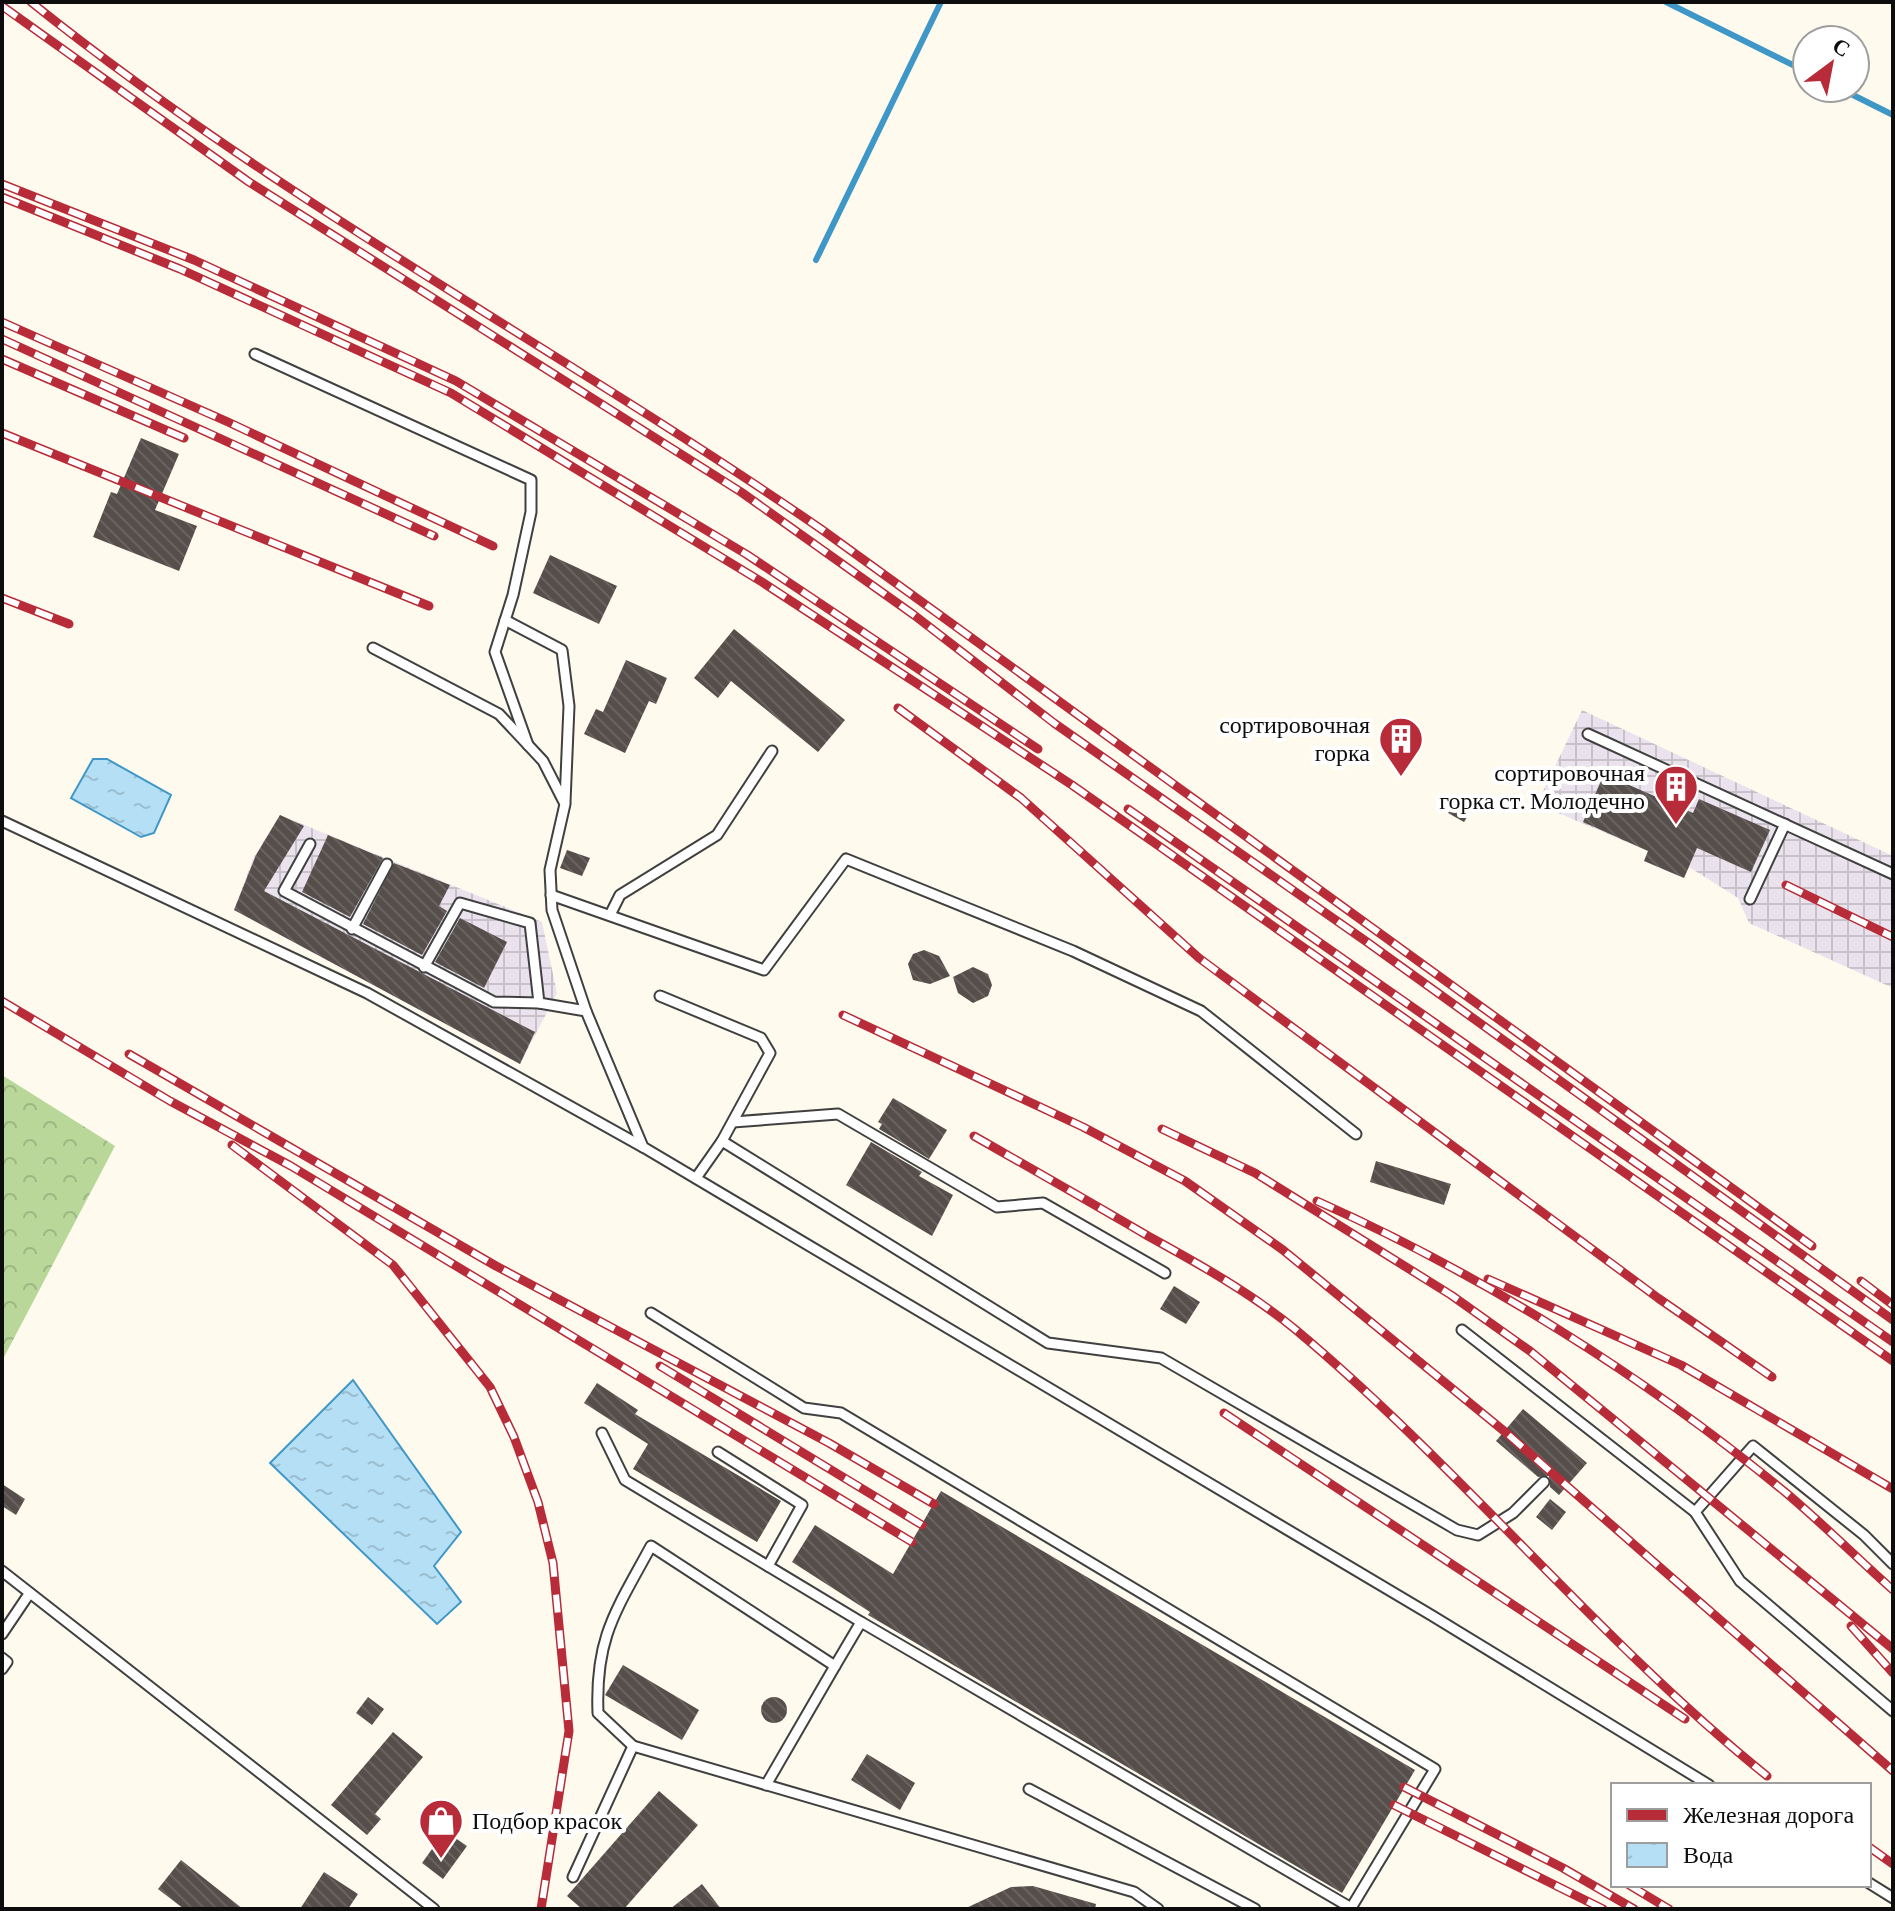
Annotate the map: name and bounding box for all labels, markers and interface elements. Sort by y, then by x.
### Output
north arrow [1791,24,1871,104]
text: С [1828,33,1855,62]
place label: сортировочная горка [1219,711,1370,766]
building icon: сортировочная горка [1377,715,1425,778]
place label: сортировочная горка ст. Молодечно [1439,759,1645,814]
building icon: сортировочная горка ст. Молодечно [1652,763,1700,826]
legend [1611,1783,1871,1887]
shop icon: Подбор красок [417,1797,465,1860]
text: Железная дорога [1683,1801,1854,1828]
place label: Подбор красок [472,1807,623,1834]
text: Вода [1683,1841,1734,1868]

